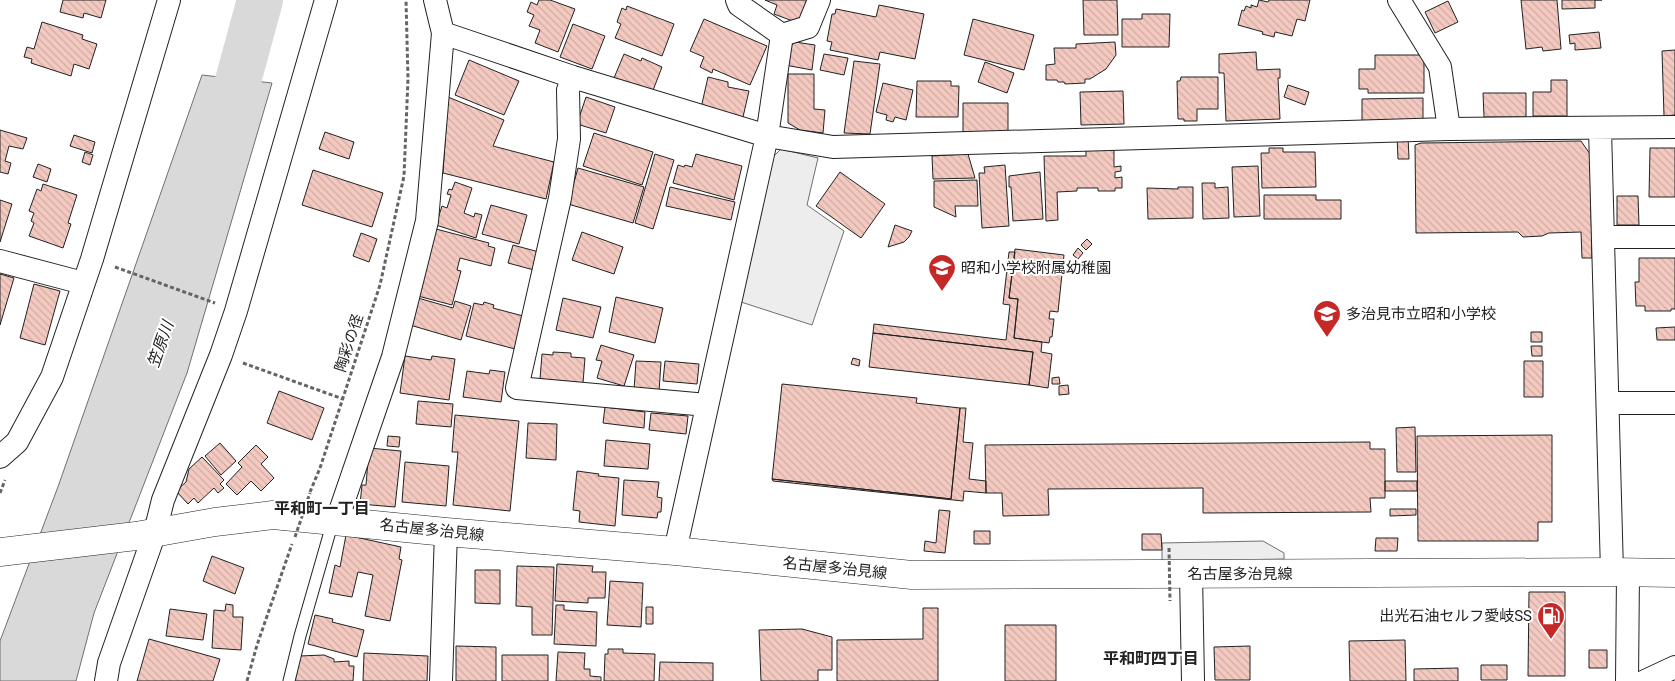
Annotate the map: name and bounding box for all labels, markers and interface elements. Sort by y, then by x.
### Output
school or university icon: 昭和小学校附属幼稚園 [927,253,957,292]
place label: 昭和小学校附属幼稚園 [961,259,1111,277]
school or university icon: 多治見市立昭和小学校 [1312,299,1342,338]
place label: 多治見市立昭和小学校 [1346,305,1496,323]
street label: 陶彩の径 [331,312,367,374]
water label: 笠原川 [144,316,178,370]
district label: 平和町一丁目 [274,499,370,518]
street label: 名古屋多治見線 [379,516,485,544]
street label: 名古屋多治見線 [782,554,888,582]
street label: 名古屋多治見線 [1187,565,1293,583]
fuel station icon: 出光石油セルフ愛岐SS [1536,601,1566,640]
place label: 出光石油セルフ愛岐SS [1379,607,1532,625]
district label: 平和町四丁目 [1103,649,1199,668]

